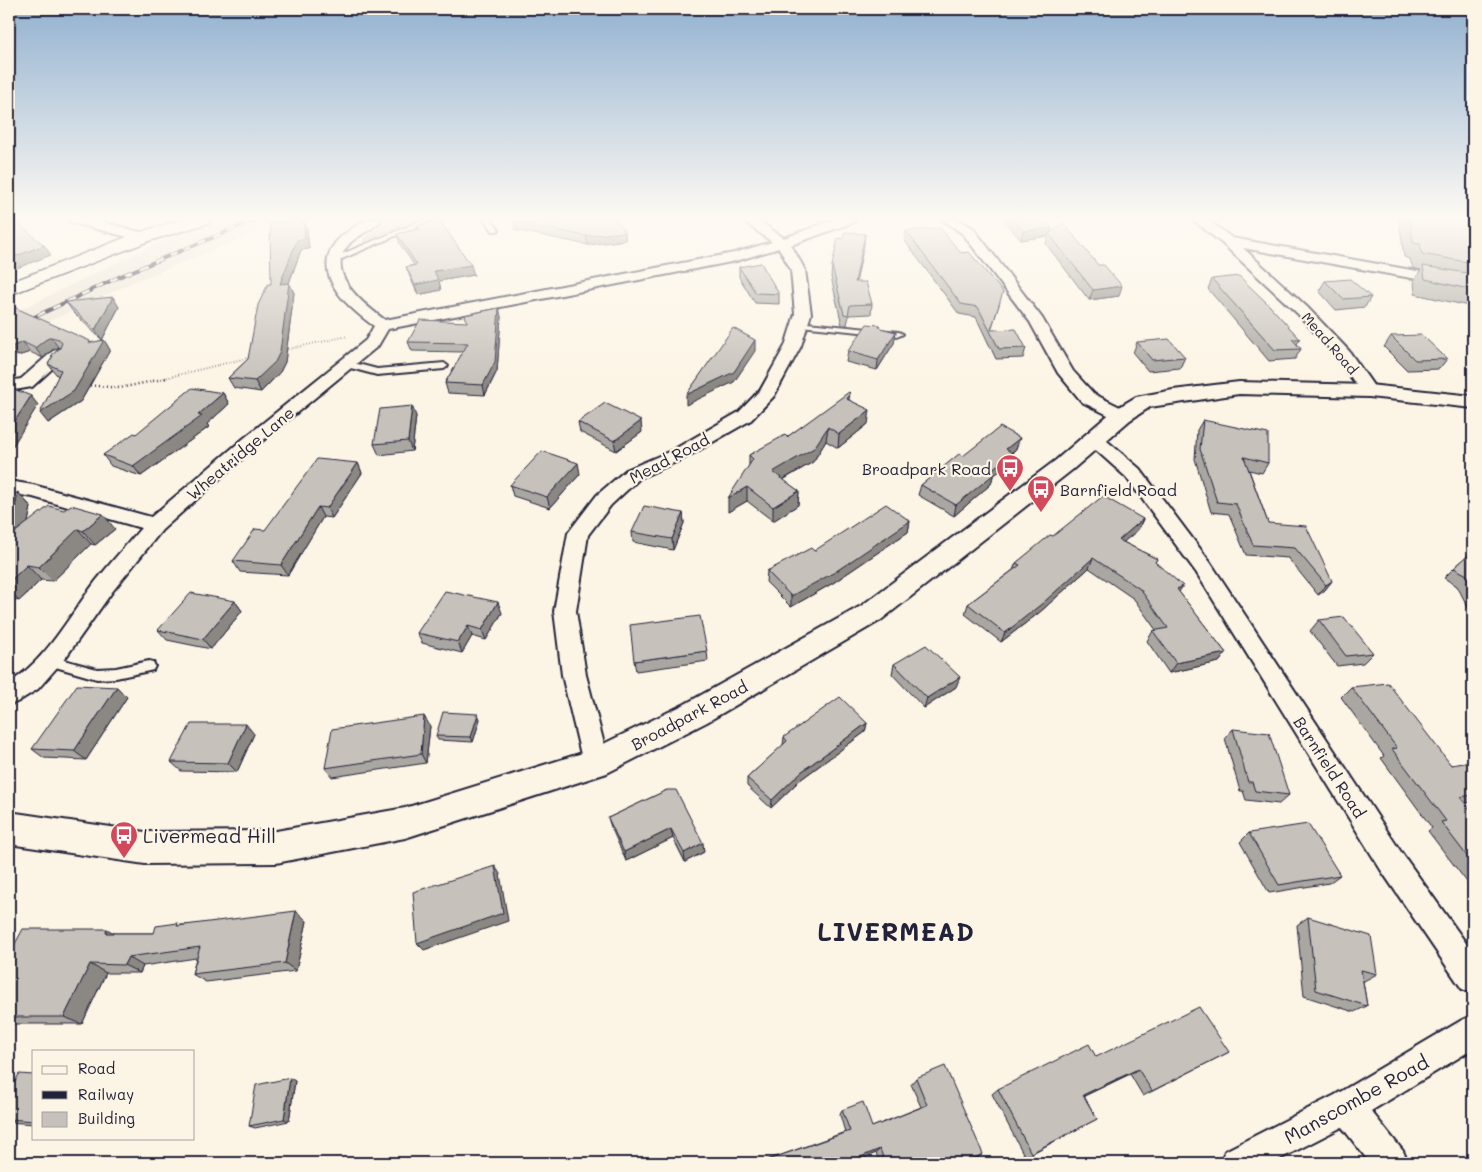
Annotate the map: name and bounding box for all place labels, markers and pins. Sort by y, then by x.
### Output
bus stop icon: Broadpark Road [995,453,1025,492]
place label: Broadpark Road [862,458,991,479]
bus stop icon: Barnfield Road [1026,474,1056,513]
place label: Barnfield Road [1060,479,1177,500]
bus stop icon: Livermead Hill [109,820,139,859]
place label: Livermead Hill [143,823,276,848]

